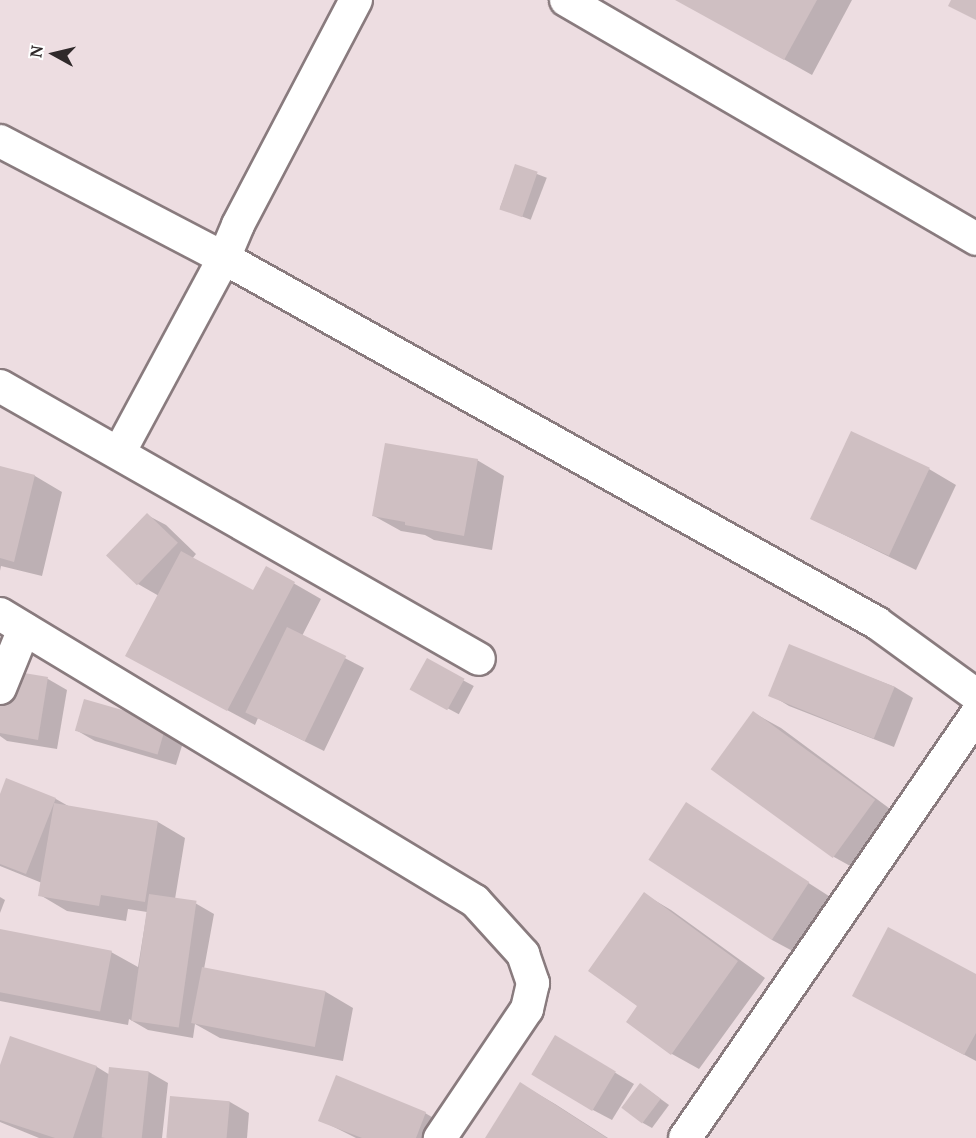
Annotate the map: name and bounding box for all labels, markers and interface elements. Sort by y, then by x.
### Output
north arrow [24,24,84,84]
text: N [24,44,48,59]

